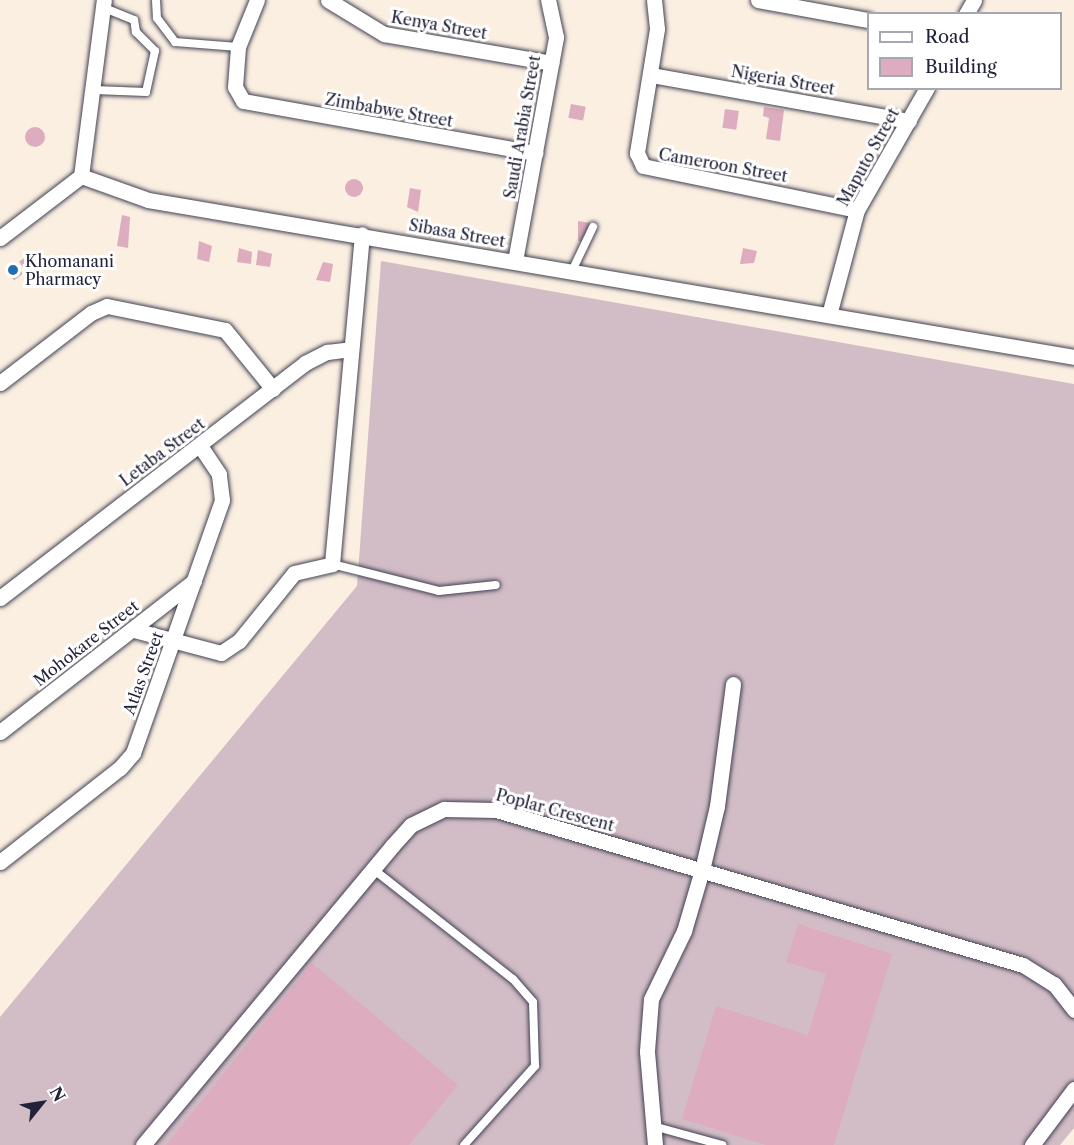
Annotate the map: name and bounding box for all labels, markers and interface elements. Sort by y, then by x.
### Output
street label: Kenya Street [390,7,488,43]
legend [867,12,1062,90]
text: Road [925,26,970,48]
street label: Saudi Arabia Street [500,53,544,201]
text: Building [925,56,997,78]
street label: Nigeria Street [730,61,836,99]
street label: Zimbabwe Street [324,89,454,131]
street label: Maputo Street [833,105,903,209]
street label: Cameroon Street [657,144,789,186]
street label: Sibasa Street [407,215,507,251]
place label: Khomanani Pharmacy [25,251,114,289]
marker: Khomanani Pharmacy [6,263,20,277]
street label: Letaba Street [116,414,208,490]
street label: Mohokare Street [30,596,142,690]
street label: Atlas Street [119,629,167,717]
street label: Poplar Crescent [494,785,616,835]
north arrow [12,1073,72,1133]
text: N [45,1083,70,1105]

